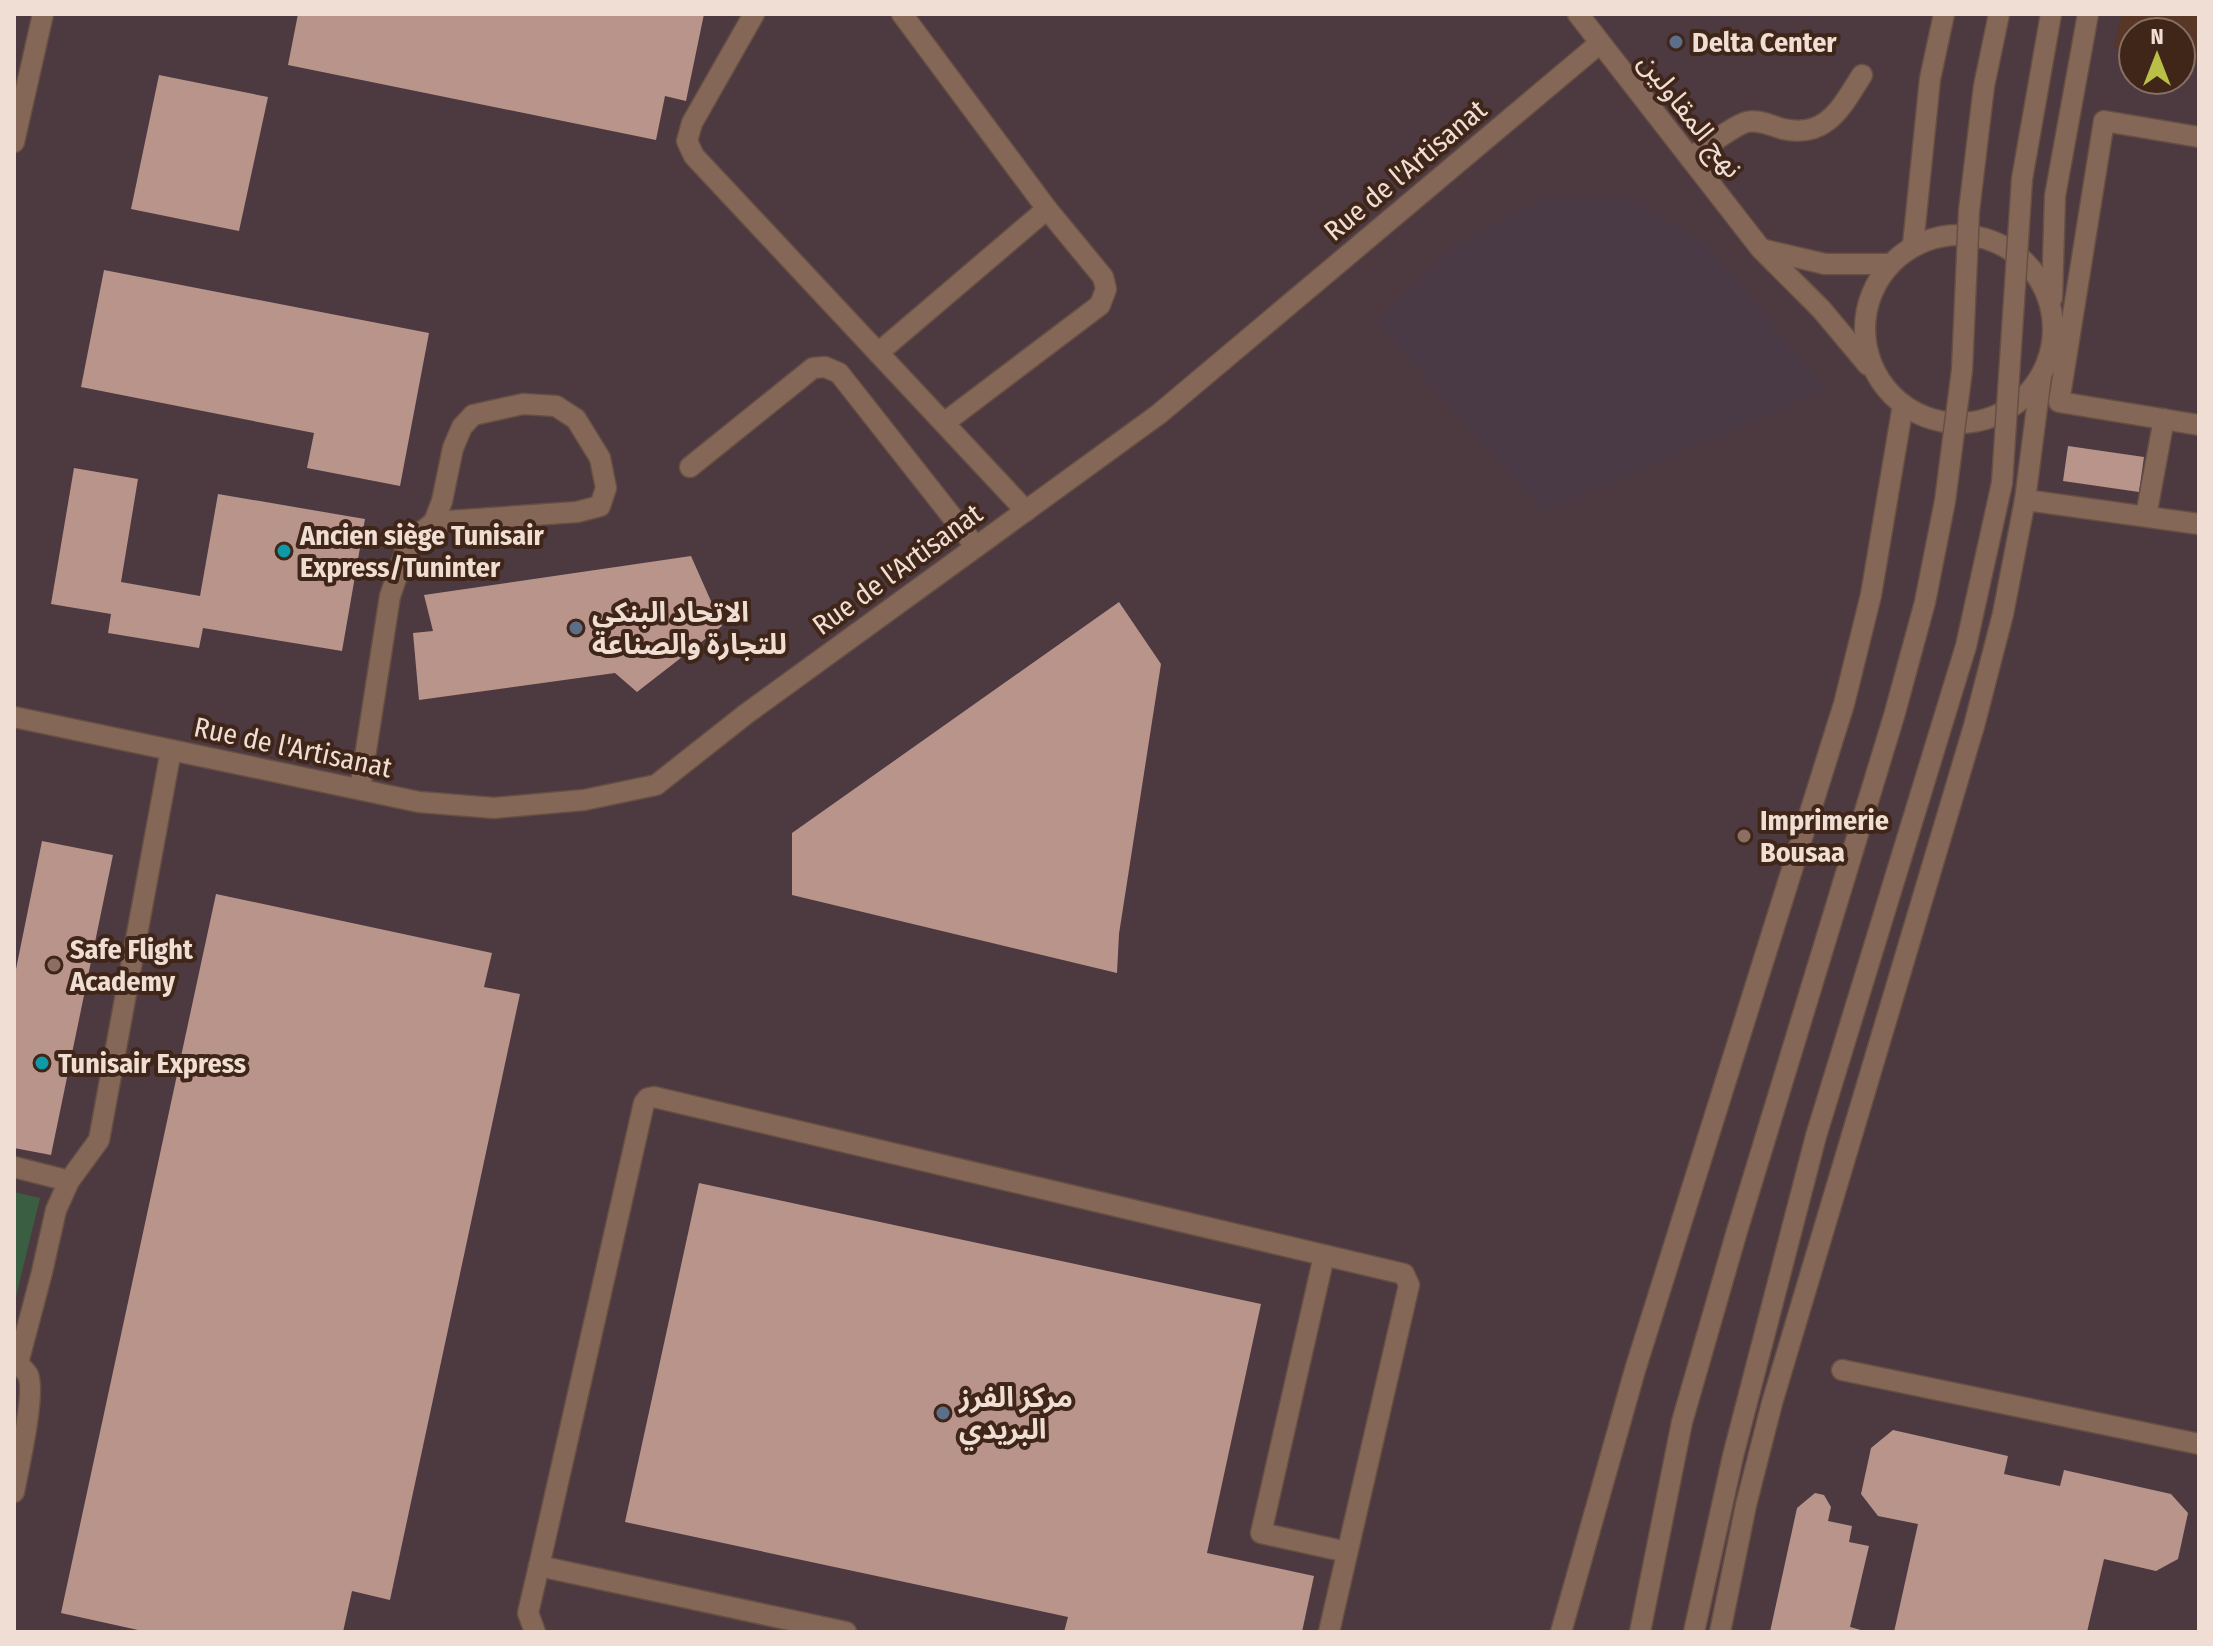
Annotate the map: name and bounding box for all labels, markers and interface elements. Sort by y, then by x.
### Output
north arrow [2117,16,2197,96]
text: N [2150,23,2164,50]
place label: Delta Center [1692,26,1837,59]
marker: Delta Center [1667,33,1685,51]
street label: نهج المقاولين [1628,46,1750,187]
street label: Rue de l'Artisanat [1318,92,1494,248]
street label: Rue de l'Artisanat [806,496,989,642]
place label: Ancien siège Tunisair Express/Tuninter [299,519,544,584]
marker: Ancien siège Tunisair Express/Tuninter [275,542,293,560]
place label: الاتحاد البنكي للتجارة والصناعة [592,596,787,661]
marker: الاتحاد البنكي للتجارة والصناعة [567,619,585,637]
street label: Rue de l'Artisanat [191,710,396,785]
place label: Imprimerie Bousaa [1760,804,1889,869]
marker: Imprimerie Bousaa [1735,827,1753,845]
place label: Safe Flight Academy [69,933,194,998]
marker: Safe Flight Academy [45,956,63,974]
place label: Tunisair Express [58,1047,246,1080]
marker: Tunisair Express [33,1054,51,1072]
place label: مركز الفرز البريدي [958,1381,1073,1451]
marker: مركز الفرز البريدي [934,1404,952,1422]

